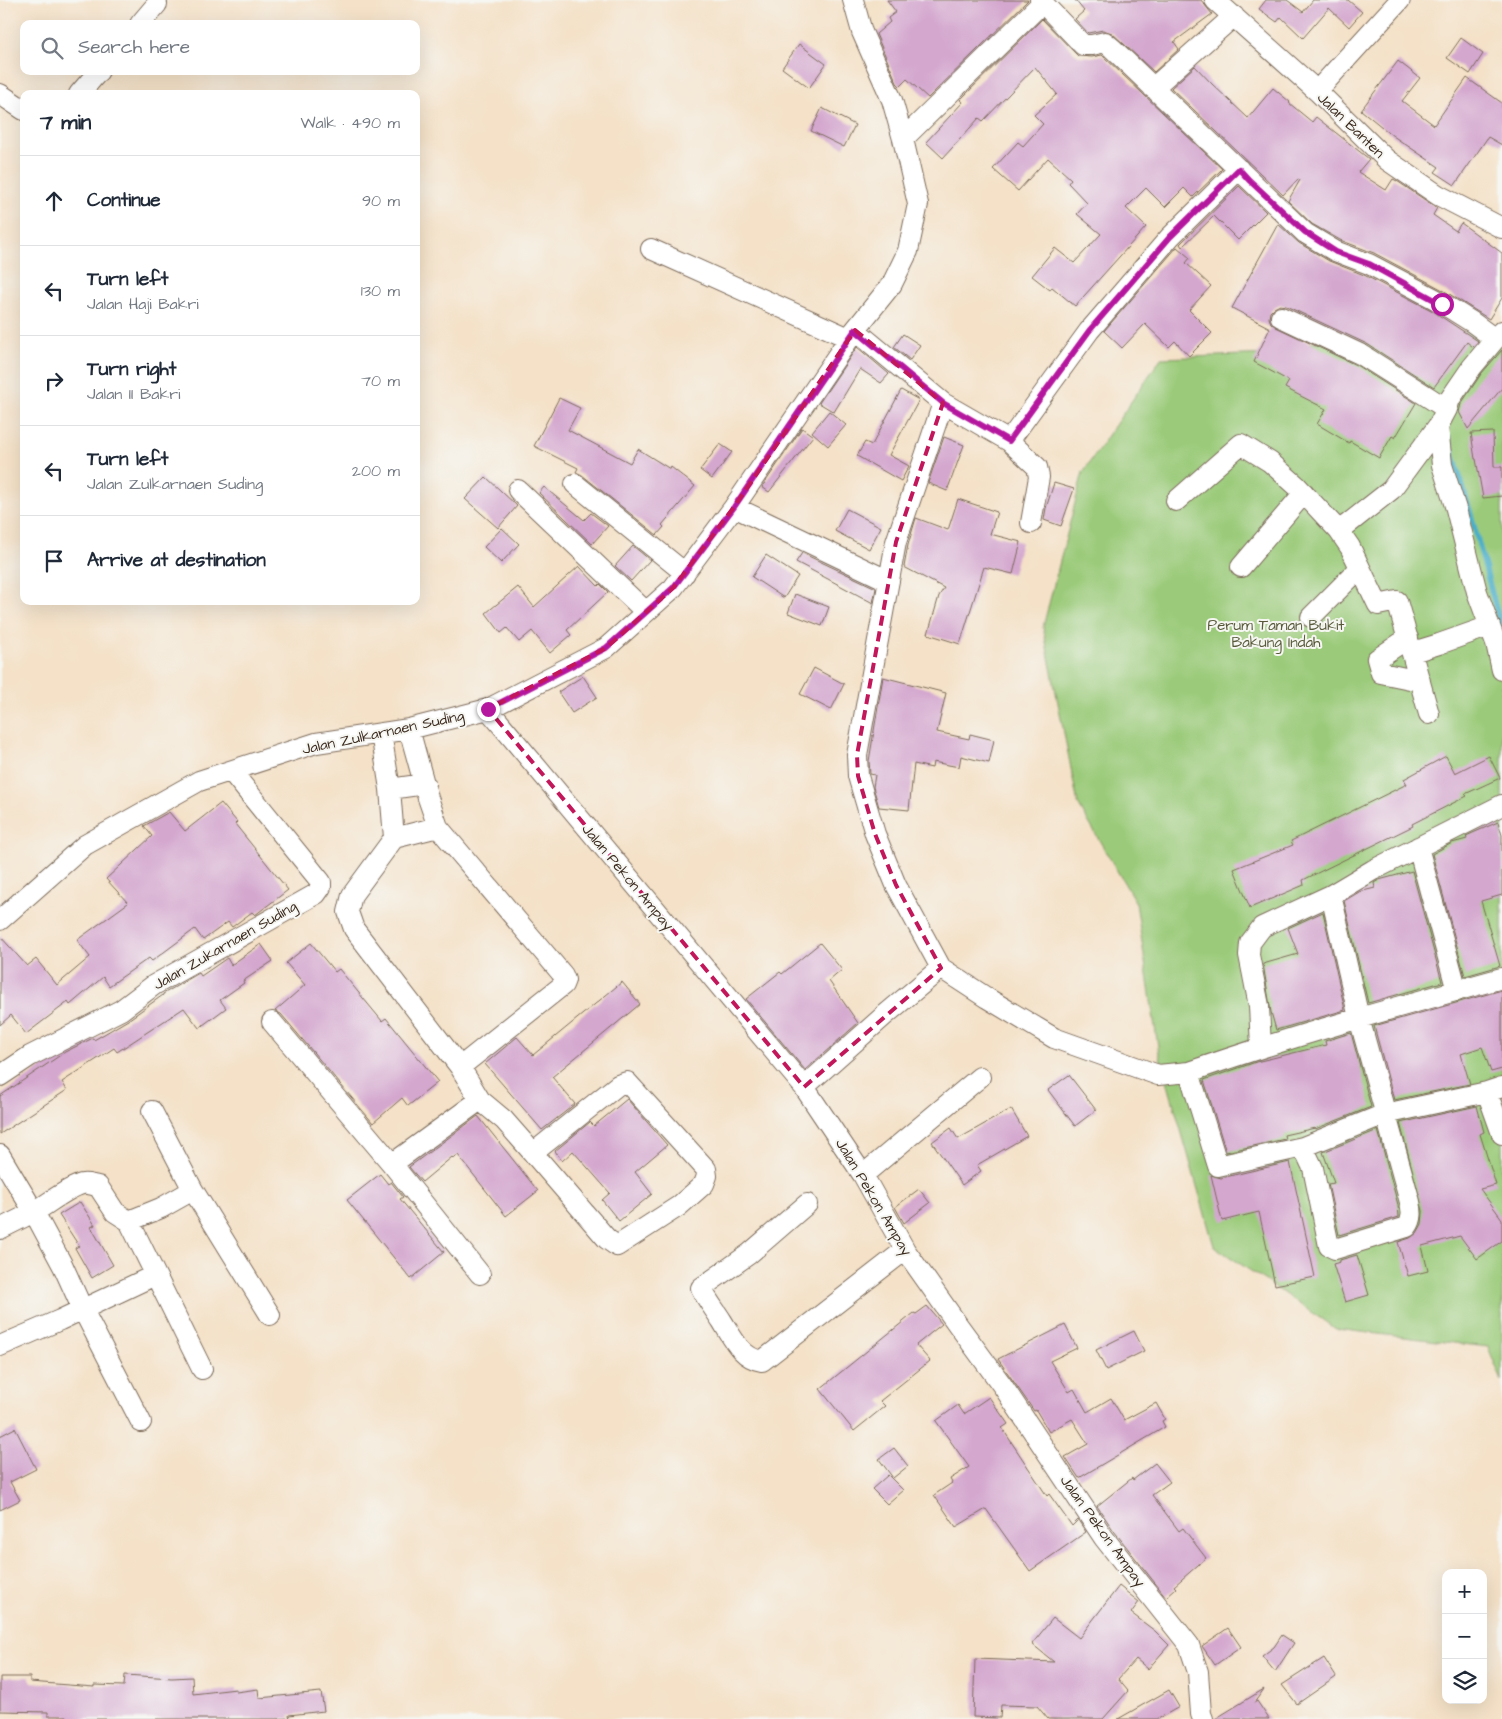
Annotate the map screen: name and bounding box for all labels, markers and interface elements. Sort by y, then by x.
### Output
search box [20,20,420,75]
icon: search [38,34,66,62]
text: Search here [78,34,190,61]
street label: Jalan Banten [1312,88,1389,163]
text: 7 min [40,108,91,137]
text: Walk · 490 m [300,112,400,134]
icon: ahead [40,187,68,215]
text: Continue [87,187,161,214]
text: 90 m [362,190,400,212]
text: Turn left [87,266,168,293]
icon: left [40,277,68,305]
text: 130 m [361,280,400,302]
text: Jalan Haji Bakri [87,293,199,315]
route start [1431,293,1454,316]
text: Turn right [87,356,176,383]
icon: right [40,367,68,395]
text: 70 m [361,370,400,392]
text: Jalan II Bakri [87,383,181,405]
text: Turn left [87,446,168,473]
icon: left [40,457,68,485]
text: 200 m [352,460,400,482]
text: Jalan Zulkarnaen Suding [87,473,263,495]
icon: arrive [40,547,68,575]
text: Arrive at destination [87,547,266,574]
park label: Perum Taman Bukit Bakung Indah [1208,615,1344,654]
route end [477,698,500,721]
street label: Jalan Zulkarnaen Suding [300,705,467,761]
street label: Jalan Pekon Ampay [576,819,679,936]
street label: Jalan Zukarnaen Suding [150,896,302,996]
street label: Jalan Pekon Ampay [829,1135,917,1260]
street label: Jalan Pekon Ampay [1054,1471,1150,1592]
map controls [1442,1569,1487,1704]
button: + [1442,1569,1487,1614]
button: − [1442,1614,1487,1659]
button: layers [1442,1659,1487,1704]

